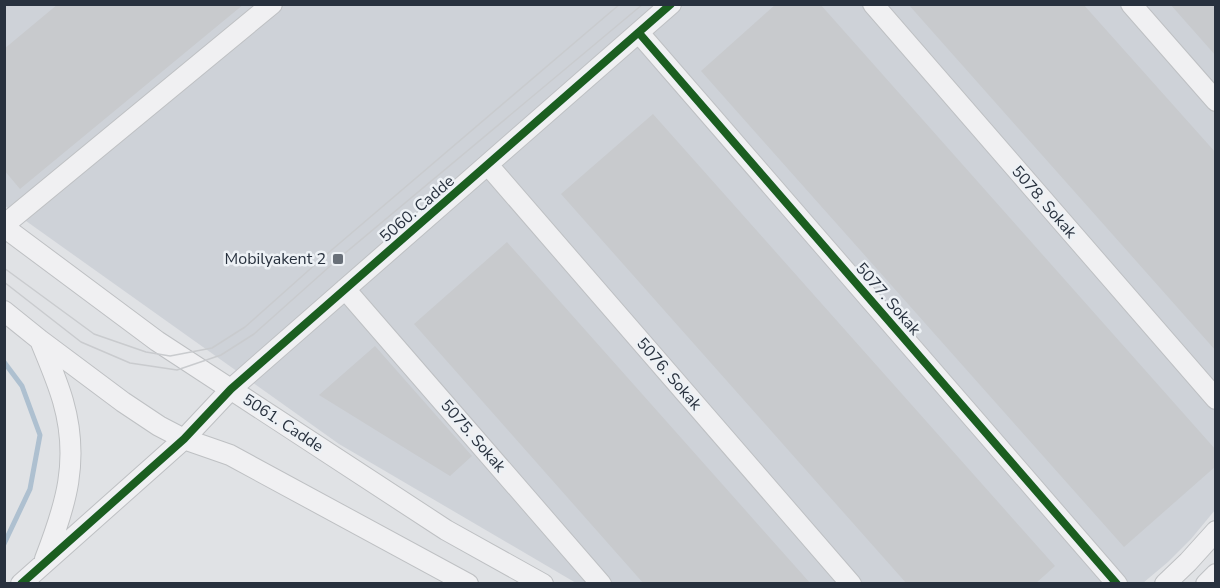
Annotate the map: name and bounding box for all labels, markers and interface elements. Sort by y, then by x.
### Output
street label: 5078. Sokak [1006,161,1082,244]
street label: 5060. Cadde [375,170,459,248]
place label: Mobilyakent 2 [225,248,326,270]
marker: Mobilyakent 2 [331,252,345,266]
street label: 5077. Sokak [850,258,926,341]
street label: 5076. Sokak [631,333,707,416]
street label: 5061. Cadde [238,389,328,457]
street label: 5075. Sokak [435,395,511,478]

